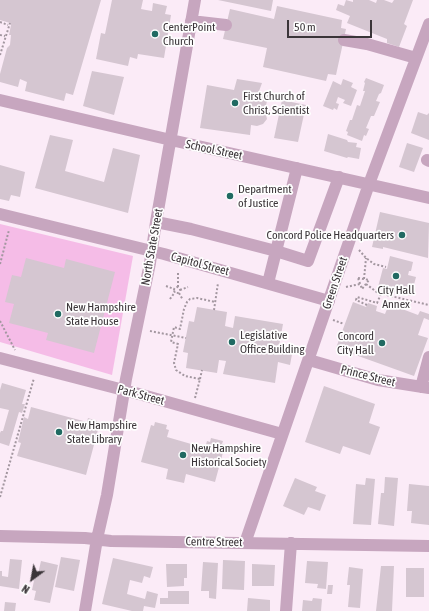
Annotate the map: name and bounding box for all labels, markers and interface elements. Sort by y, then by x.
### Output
scale bar [289,12,374,38]
place label: CenterPoint Church [163,20,215,48]
text: 50 m [294,20,316,34]
marker: CenterPoint Church [150,29,160,39]
place label: First Church of Christ, Scientist [243,89,309,117]
marker: First Church of Christ, Scientist [230,98,240,108]
street label: School Street [184,137,244,163]
place label: Department of Justice [238,182,292,210]
marker: Department of Justice [225,191,235,201]
street label: North State Street [138,207,166,287]
place label: Concord Police Headquarters [267,228,394,242]
marker: Concord Police Headquarters [397,230,407,240]
street label: Capitol Street [169,249,231,279]
street label: Green Street [319,255,351,311]
marker: City Hall Annex [391,271,401,281]
place label: City Hall Annex [377,283,415,311]
place label: New Hampshire State House [66,300,136,328]
marker: New Hampshire State House [53,309,63,319]
place label: Legislative Office Building [240,328,305,356]
place label: Concord City Hall [337,329,374,357]
marker: Legislative Office Building [227,337,237,347]
marker: Concord City Hall [377,338,387,348]
street label: Prince Street [339,362,397,390]
street label: Park Street [116,382,166,408]
place label: New Hampshire State Library [67,418,137,446]
marker: New Hampshire State Library [54,427,64,437]
place label: New Hampshire Historical Society [191,441,267,469]
marker: New Hampshire Historical Society [178,450,188,460]
street label: Centre Street [185,534,243,550]
north arrow [12,559,52,599]
text: N [20,582,32,596]

